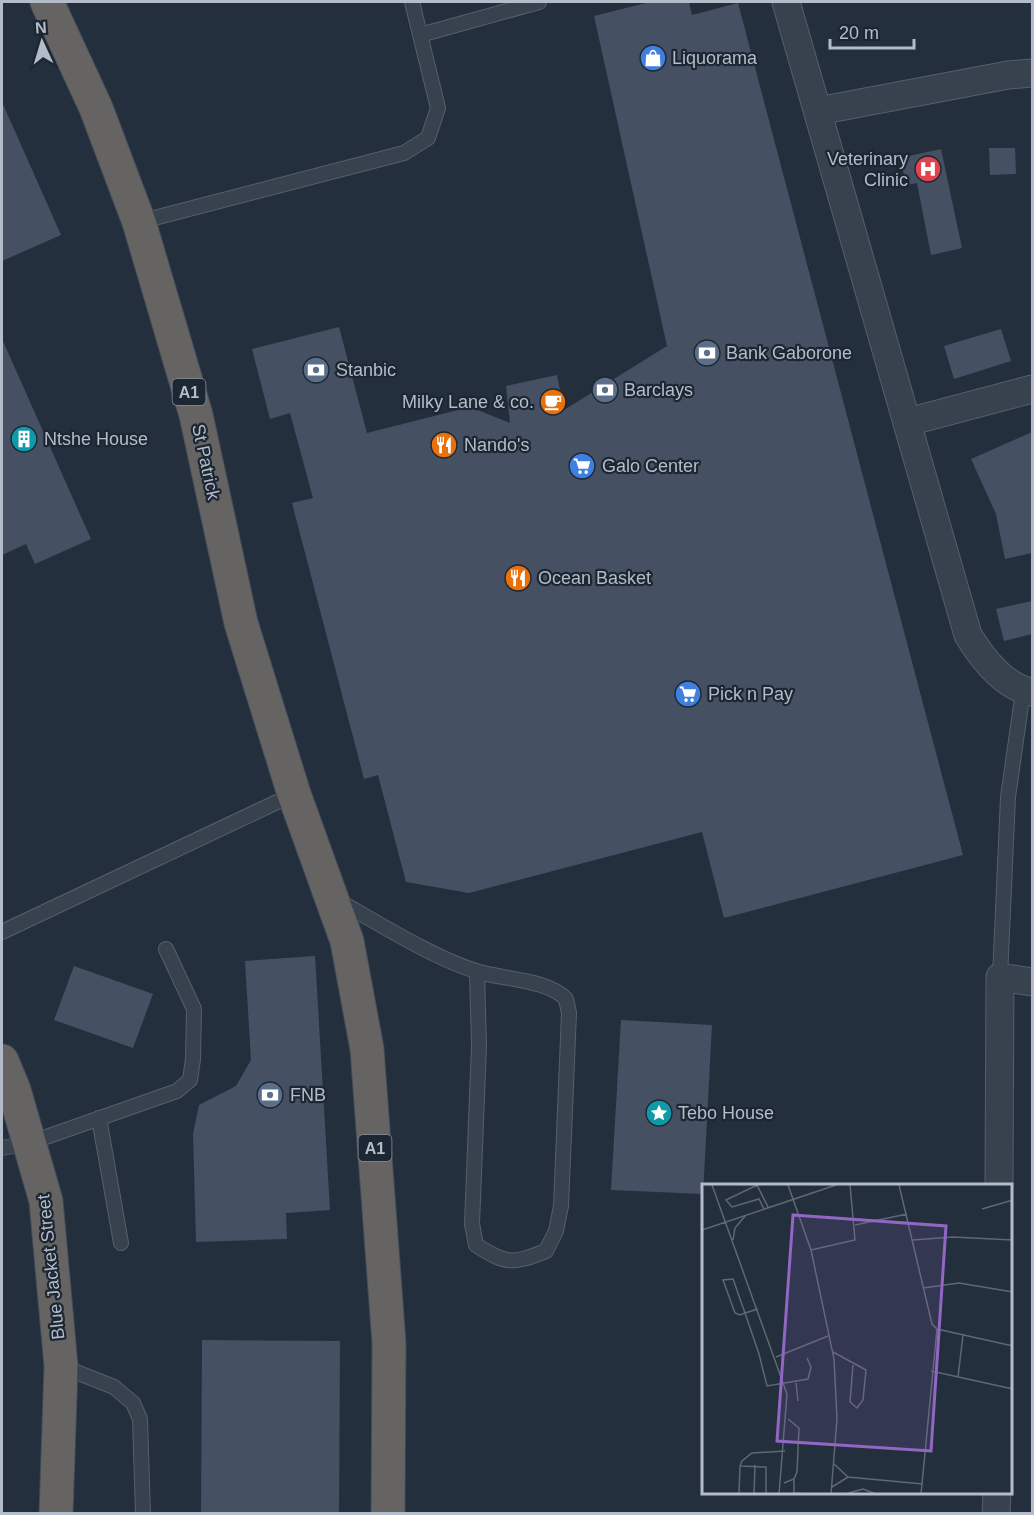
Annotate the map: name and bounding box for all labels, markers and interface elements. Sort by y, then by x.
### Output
north arrow [12,12,72,72]
scale bar [830,12,914,50]
text: N [35,19,47,36]
text: 20 m [839,23,879,43]
shop icon: Liquorama [638,43,668,73]
place label: Liquorama [672,48,758,68]
place label: Veterinary Clinic [827,149,908,190]
hospital icon: Veterinary Clinic [913,154,943,184]
bank icon: Bank Gaborone [692,338,722,368]
place label: Bank Gaborone [726,343,852,363]
bank icon: Stanbic [301,355,331,385]
place label: Stanbic [336,360,396,380]
bank icon: Barclays [590,375,620,405]
road number: A1 [172,379,206,405]
place label: Barclays [624,380,693,400]
cafe icon: Milky Lane & co. [538,387,568,417]
place label: Milky Lane & co. [402,392,534,412]
street label: St Patrick [188,422,224,503]
building icon: Ntshe House [9,424,39,454]
place label: Ntshe House [44,429,148,449]
restaurant icon: Nando's [429,430,459,460]
place label: Nando's [464,435,529,455]
supermarket icon: Galo Center [567,451,597,481]
place label: Galo Center [602,456,699,476]
restaurant icon: Ocean Basket [503,563,533,593]
place label: Ocean Basket [538,568,651,588]
supermarket icon: Pick n Pay [673,679,703,709]
place label: Pick n Pay [708,684,793,704]
bank icon: FNB [255,1080,285,1110]
place label: FNB [290,1085,326,1105]
place icon: Tebo House [644,1098,674,1128]
place label: Tebo House [678,1103,774,1123]
road number: A1 [358,1135,392,1161]
inset map [702,1184,1013,1494]
street label: Blue Jacket Street [33,1193,69,1341]

